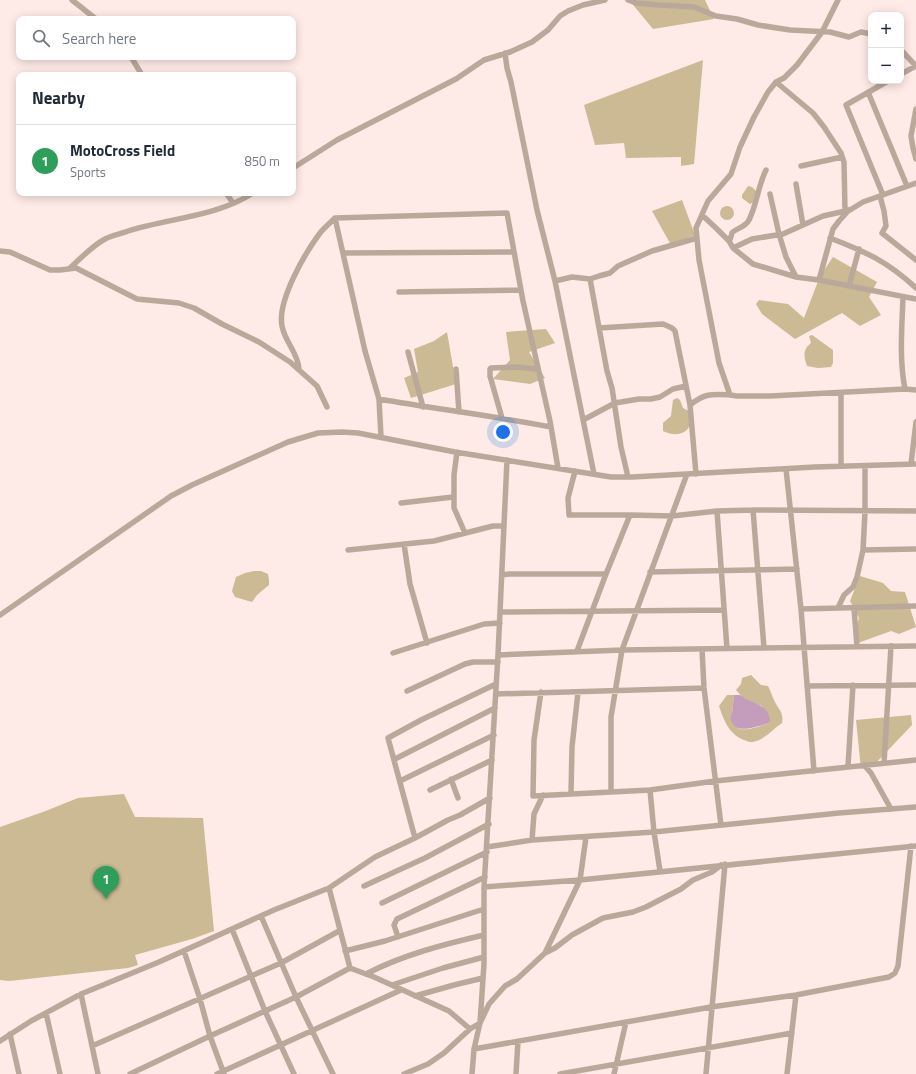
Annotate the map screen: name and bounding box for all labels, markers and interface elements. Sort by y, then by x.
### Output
map controls [868,12,904,84]
button: + [868,12,904,48]
search box [16,16,296,60]
icon: search [30,27,52,49]
text: Search here [62,27,136,50]
button: − [868,48,904,84]
text: Nearby [32,85,85,111]
text: MotoCross Field [70,139,175,162]
text: 1 [41,151,49,171]
text: 850 m [244,151,280,171]
text: Sports [70,162,106,182]
your location [493,422,513,442]
pin: 1 [93,866,119,899]

